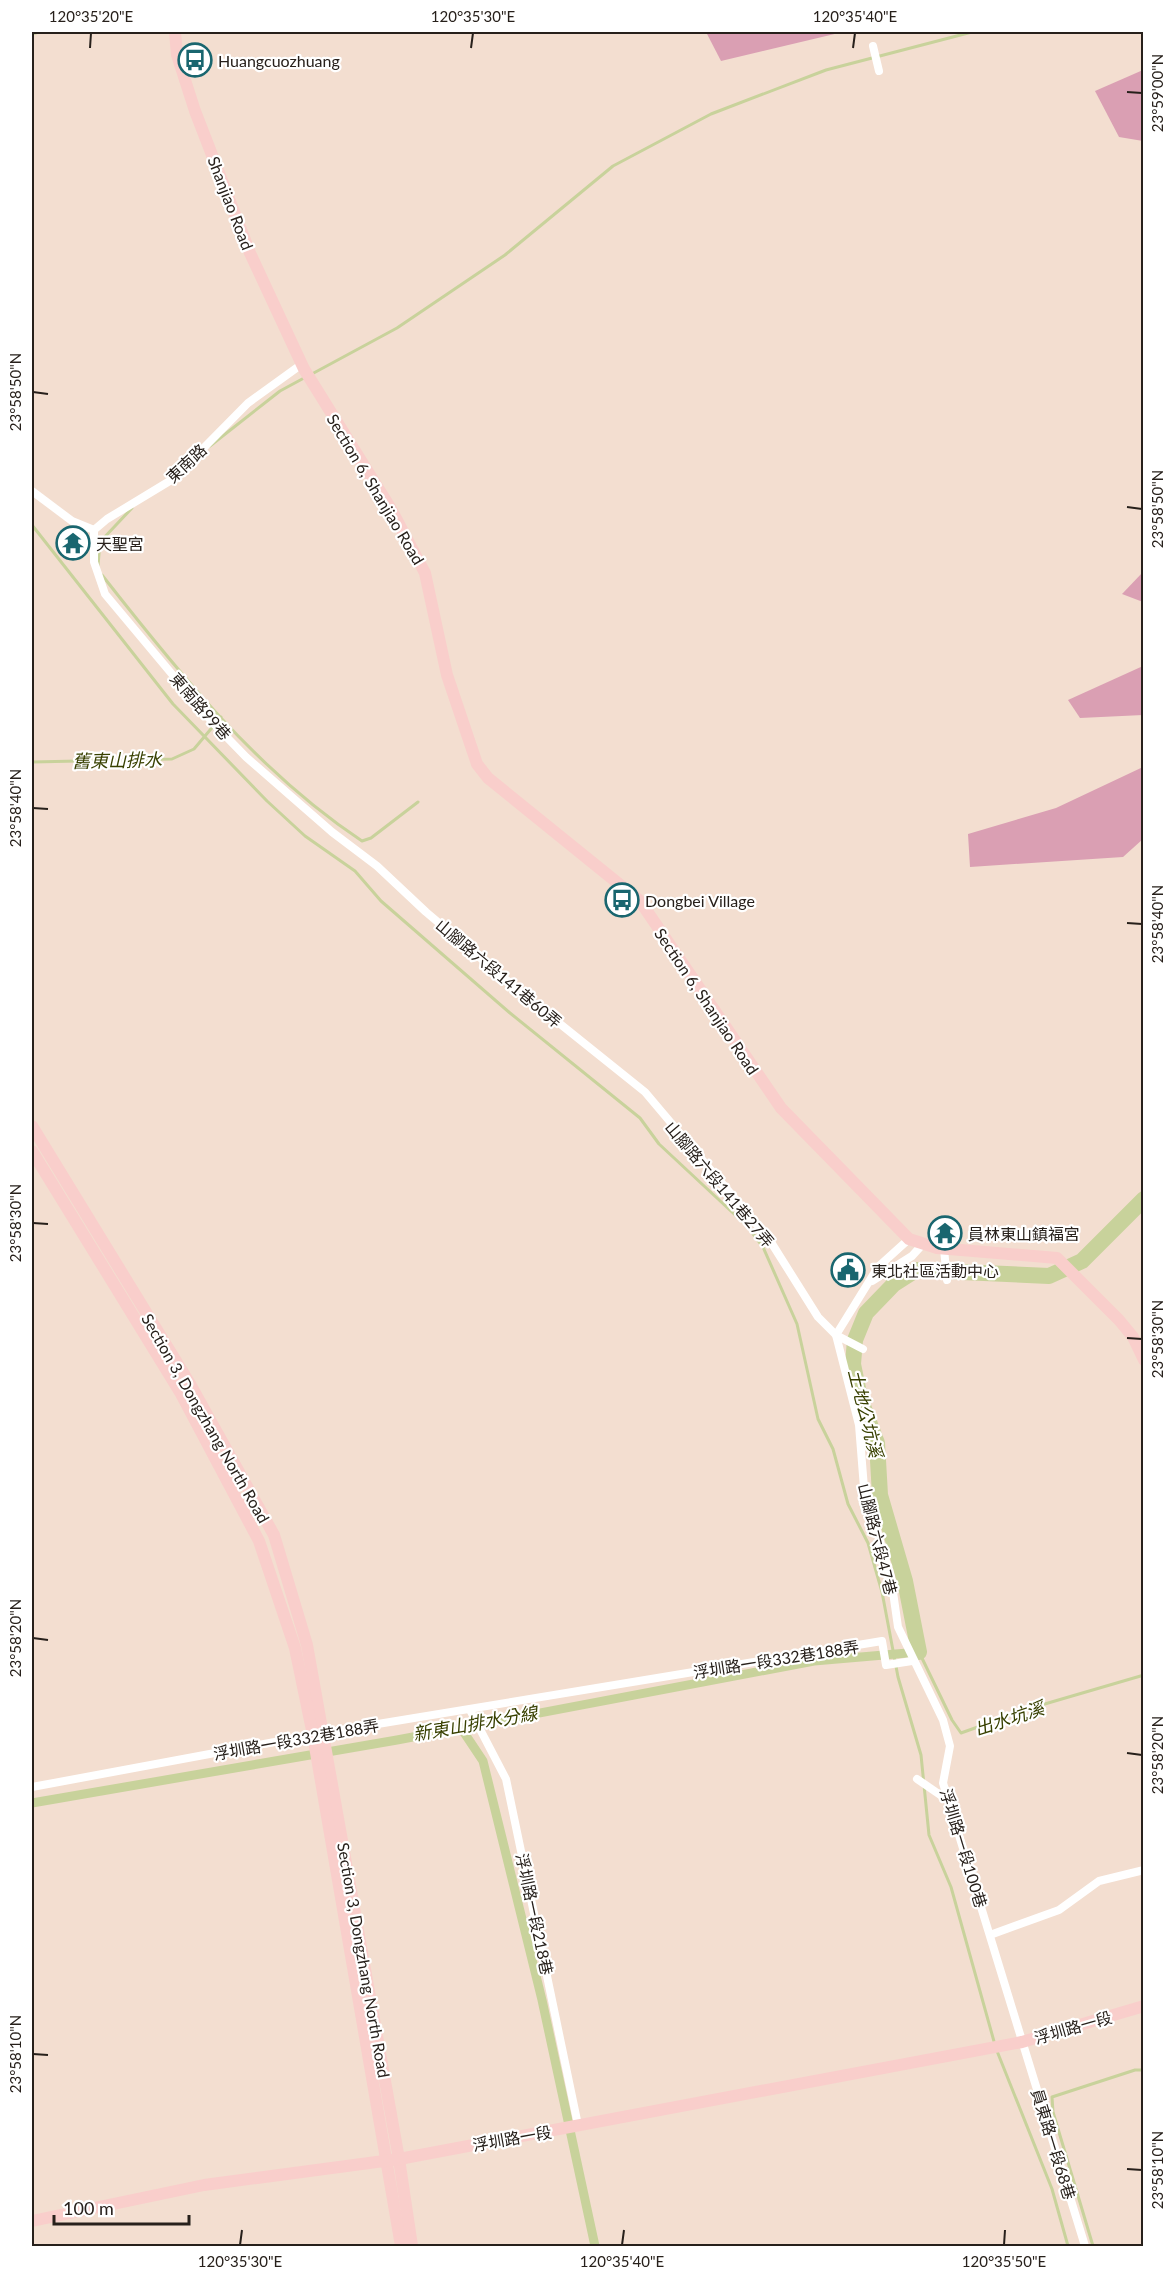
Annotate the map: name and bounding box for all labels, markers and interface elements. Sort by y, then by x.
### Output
text: 120°35'20"E [49,7,133,25]
text: 120°35'30"E [431,7,515,25]
text: 120°35'40"E [813,7,897,25]
bus stop icon: Huangcuozhuang [177,42,213,78]
place label: Huangcuozhuang [218,51,340,70]
text: 23°59'00"N [1148,54,1166,132]
street label: Shanjiao Road [204,154,258,252]
text: 23°58'50"N [6,353,24,431]
street label: Section 6, Shanjiao Road [323,410,429,568]
street label: 東南路 [162,440,210,486]
text: 23°58'50"N [1148,470,1166,548]
temple icon: 天聖宮 [55,525,91,561]
place label: 天聖宮 [96,534,144,553]
street label: 東南路99巷 [167,669,235,743]
water label: 舊東山排水 [72,748,163,772]
text: 23°58'40"N [6,769,24,847]
bus stop icon: Dongbei Village [604,882,640,918]
text: 23°58'40"N [1148,885,1166,963]
place label: Dongbei Village [645,891,755,910]
street label: 山腳路六段141巷60弄 [432,915,566,1031]
street label: Section 6, Shanjiao Road [651,924,763,1078]
street label: 山腳路六段141巷27弄 [662,1117,778,1251]
text: 23°58'30"N [6,1184,24,1262]
temple icon: 員林東山鎮福宮 [927,1215,963,1251]
place label: 員林東山鎮福宮 [968,1224,1080,1243]
public building icon: 東北社區活動中心 [830,1252,866,1288]
place label: 東北社區活動中心 [871,1261,999,1280]
text: 23°58'30"N [1148,1300,1166,1378]
street label: Section 3, Dongzhang North Road [138,1310,274,1526]
water label: 土地公坑溪 [844,1367,888,1462]
street label: 山腳路六段47巷 [855,1481,901,1597]
text: 23°58'20"N [6,1599,24,1677]
street label: 浮圳路一段332巷188弄 [692,1637,860,1681]
water label: 出水坑溪 [971,1695,1049,1740]
water label: 新東山排水分線 [411,1701,541,1745]
street label: 浮圳路一段332巷188弄 [212,1715,380,1763]
text: 23°58'20"N [1148,1716,1166,1794]
street label: 浮圳路一段100巷 [937,1786,991,1910]
street label: Section 3, Dongzhang North Road [334,1841,394,2079]
street label: 浮圳路一段218巷 [513,1851,557,1977]
street label: 浮圳路一段 [1032,2007,1114,2047]
text: 23°58'10"N [6,2015,24,2093]
street label: 員東路一段68巷 [1028,2086,1080,2202]
street label: 浮圳路一段 [471,2122,553,2154]
text: 23°58'10"N [1148,2131,1166,2209]
scale bar [54,2188,189,2226]
text: 100 m [63,2197,114,2219]
text: 120°35'30"E [198,2252,282,2270]
text: 120°35'40"E [580,2252,664,2270]
text: 120°35'50"E [962,2252,1046,2270]

